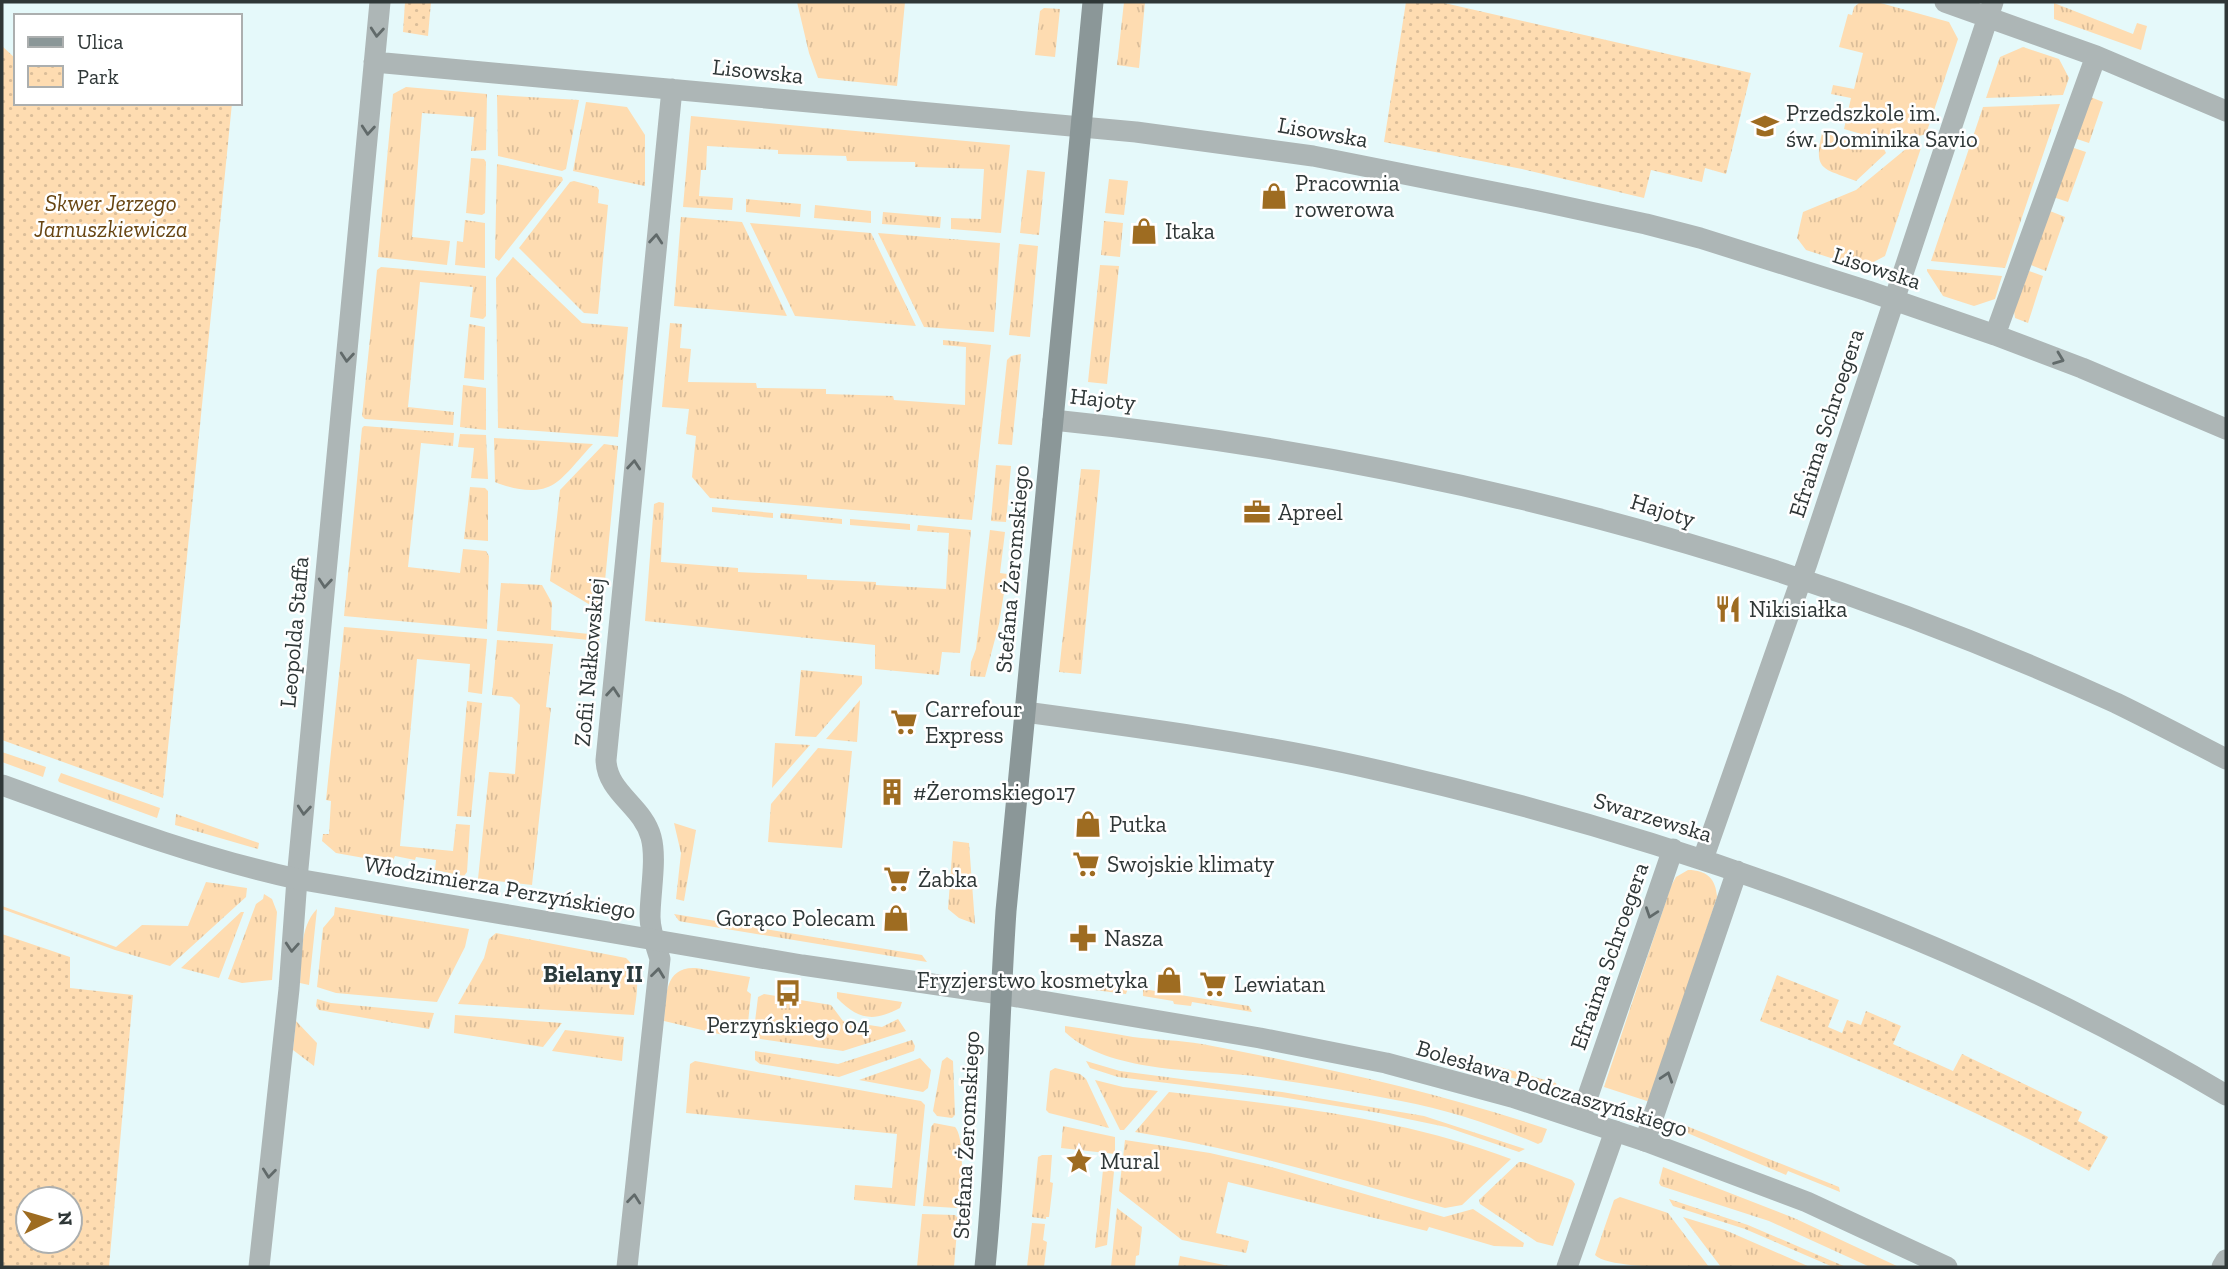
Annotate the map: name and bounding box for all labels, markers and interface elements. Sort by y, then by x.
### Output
legend [14,14,242,105]
one-way arrow [370,27,385,38]
text: Ulica [77,29,123,54]
street label: Lisowska [711,52,805,90]
text: Park [77,64,119,89]
place label: Przedszkole im. św. Dominika Savio [1786,99,1978,153]
street label: Lisowska [1276,110,1370,154]
school or university icon: Przedszkole im. św. Dominika Savio [1750,111,1780,141]
one-way arrow [361,125,376,136]
place label: Pracownia rowerowa [1295,169,1400,223]
shop icon: Pracownia rowerowa [1259,181,1289,211]
park label: Skwer Jerzego Jarnuszkiewicza [33,189,188,243]
shop icon: Itaka [1129,216,1159,246]
place label: Itaka [1165,217,1215,245]
one-way arrow [648,233,663,244]
street label: Lisowska [1829,241,1925,295]
street label: Efraima Schroegera [1782,325,1870,521]
one-way arrow [2052,351,2065,365]
one-way arrow [340,352,355,363]
street label: Hajoty [1069,382,1138,416]
one-way arrow [627,459,642,471]
street label: Stefana Żeromskiego [989,464,1035,674]
street label: Hajoty [1627,487,1699,533]
office icon: Apreel [1242,497,1272,527]
place label: Apreel [1278,498,1343,526]
street label: Leopolda Staffa [273,555,315,709]
street label: Zofii Nałkowskiej [568,576,610,748]
one-way arrow [318,578,333,589]
restaurant icon: Nikisiałka [1713,594,1743,624]
place label: Nikisiałka [1749,595,1847,623]
one-way arrow [605,686,620,697]
place label: Carrefour Express [925,695,1023,749]
supermarket icon: Carrefour Express [889,707,919,737]
building icon: #Żeromskiego17 [877,777,907,807]
place label: #Żeromskiego17 [913,778,1075,806]
street label: Swarzewska [1590,786,1716,848]
one-way arrow [297,805,312,816]
shop icon: Putka [1073,809,1103,839]
place label: Putka [1109,810,1167,838]
street label: Włodzimierza Perzyńskiego [362,849,638,925]
supermarket icon: Swojskie klimaty [1071,849,1101,879]
place label: Swojskie klimaty [1107,850,1275,878]
street label: Efraima Schroegera [1564,859,1654,1053]
supermarket icon: Żabka [882,864,912,894]
place label: Żabka [918,865,978,893]
shop icon: Gorąco Polecam [881,903,911,933]
place label: Gorąco Polecam [716,904,875,932]
one-way arrow [1645,907,1660,919]
pharmacy icon: Nasza [1068,923,1098,953]
place label: Nasza [1104,924,1163,952]
one-way arrow [285,942,300,953]
district label: Bielany II [543,959,643,988]
shop icon: Fryzjerstwo kosmetyka [1154,965,1184,995]
place label: Fryzjerstwo kosmetyka [917,966,1148,994]
one-way arrow [651,967,666,979]
supermarket icon: Lewiatan [1198,969,1228,999]
place label: Lewiatan [1234,970,1325,998]
bus stop icon: Perzyńskiego 04 [773,978,803,1008]
place label: Perzyńskiego 04 [706,1011,870,1039]
street label: Stefana Żeromskiego [947,1030,985,1240]
street label: Bolesława Podczaszyńskiego [1413,1033,1691,1143]
one-way arrow [1659,1071,1673,1083]
place icon: Mural [1064,1146,1094,1176]
place label: Mural [1100,1147,1160,1175]
one-way arrow [262,1168,277,1179]
north arrow [14,1185,84,1255]
one-way arrow [626,1194,641,1205]
text: N [53,1210,78,1227]

